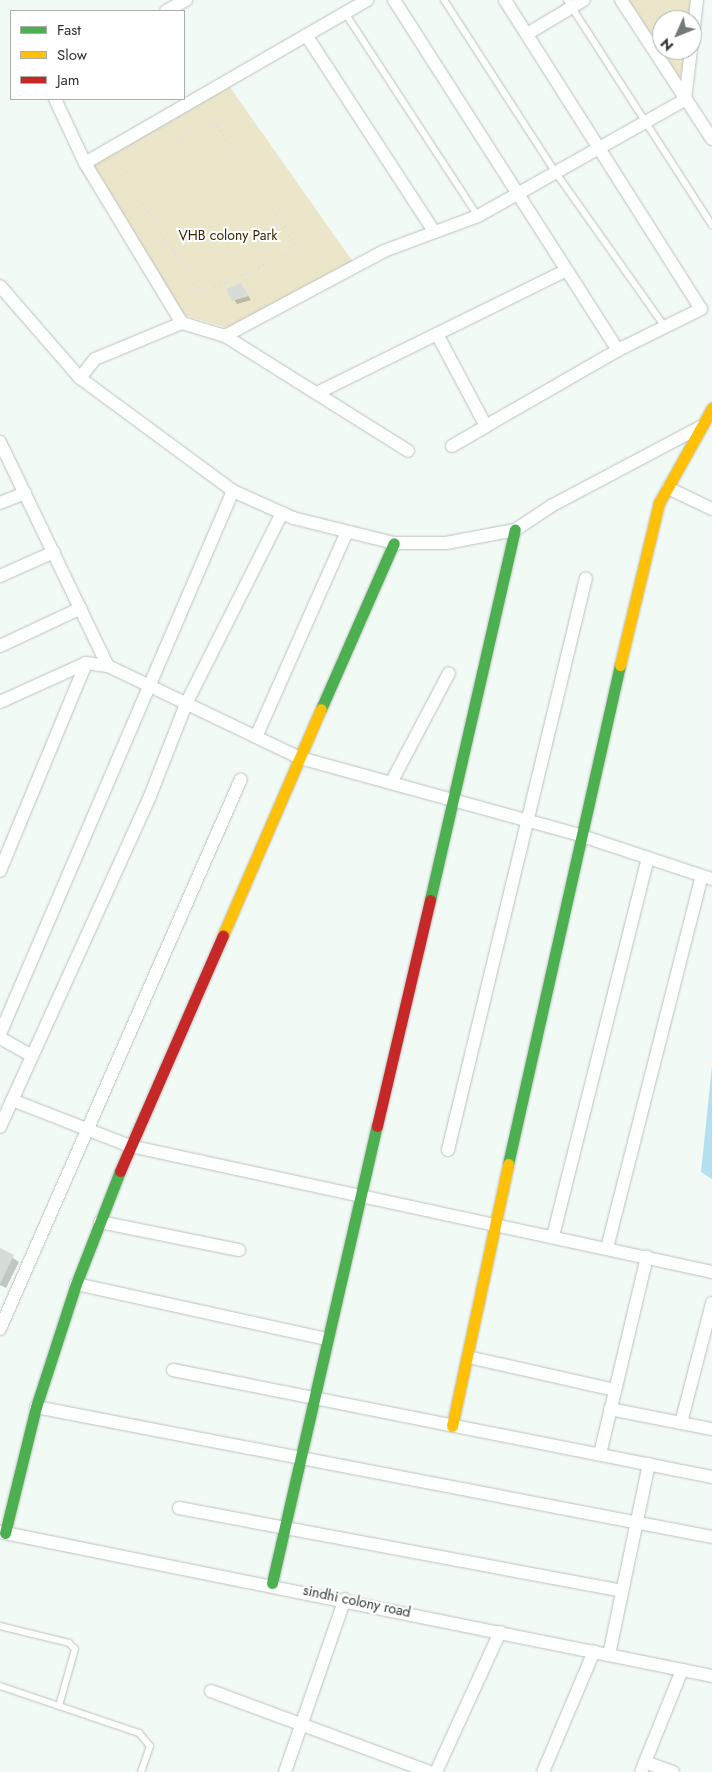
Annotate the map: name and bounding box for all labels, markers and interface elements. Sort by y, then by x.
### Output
legend [10,10,185,100]
north arrow [652,10,702,60]
text: Fast [57,19,81,41]
text: N [656,34,678,56]
text: Slow [57,44,87,66]
text: Jam [57,69,80,91]
park label: VHB colony Park [178,227,278,243]
street label: sindhi colony road [302,1581,412,1621]

